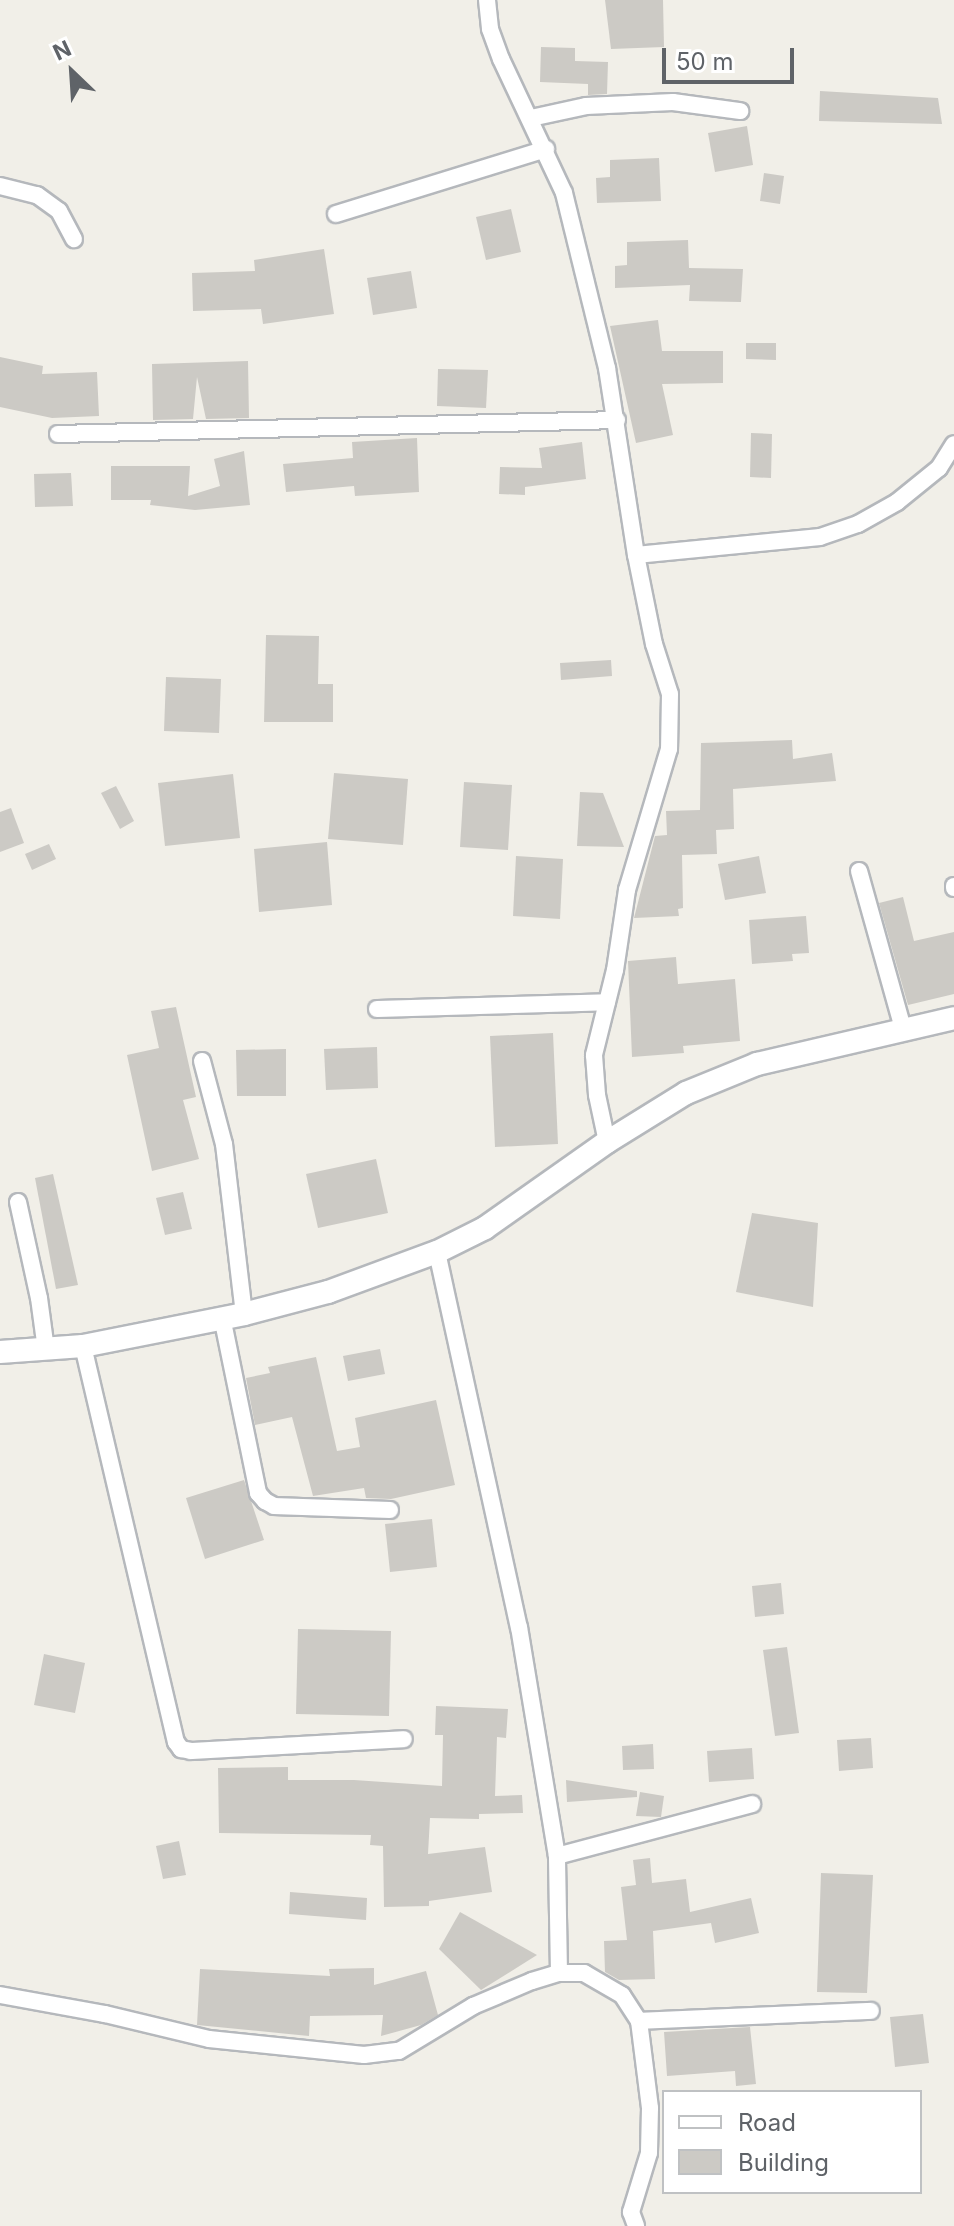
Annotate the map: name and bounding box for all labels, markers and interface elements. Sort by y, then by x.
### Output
north arrow [32,32,112,112]
scale bar [666,32,798,82]
text: N [49,35,75,66]
text: 50 m [676,47,734,76]
legend [662,2090,922,2194]
text: Road [738,2108,796,2137]
text: Building [738,2148,829,2177]

